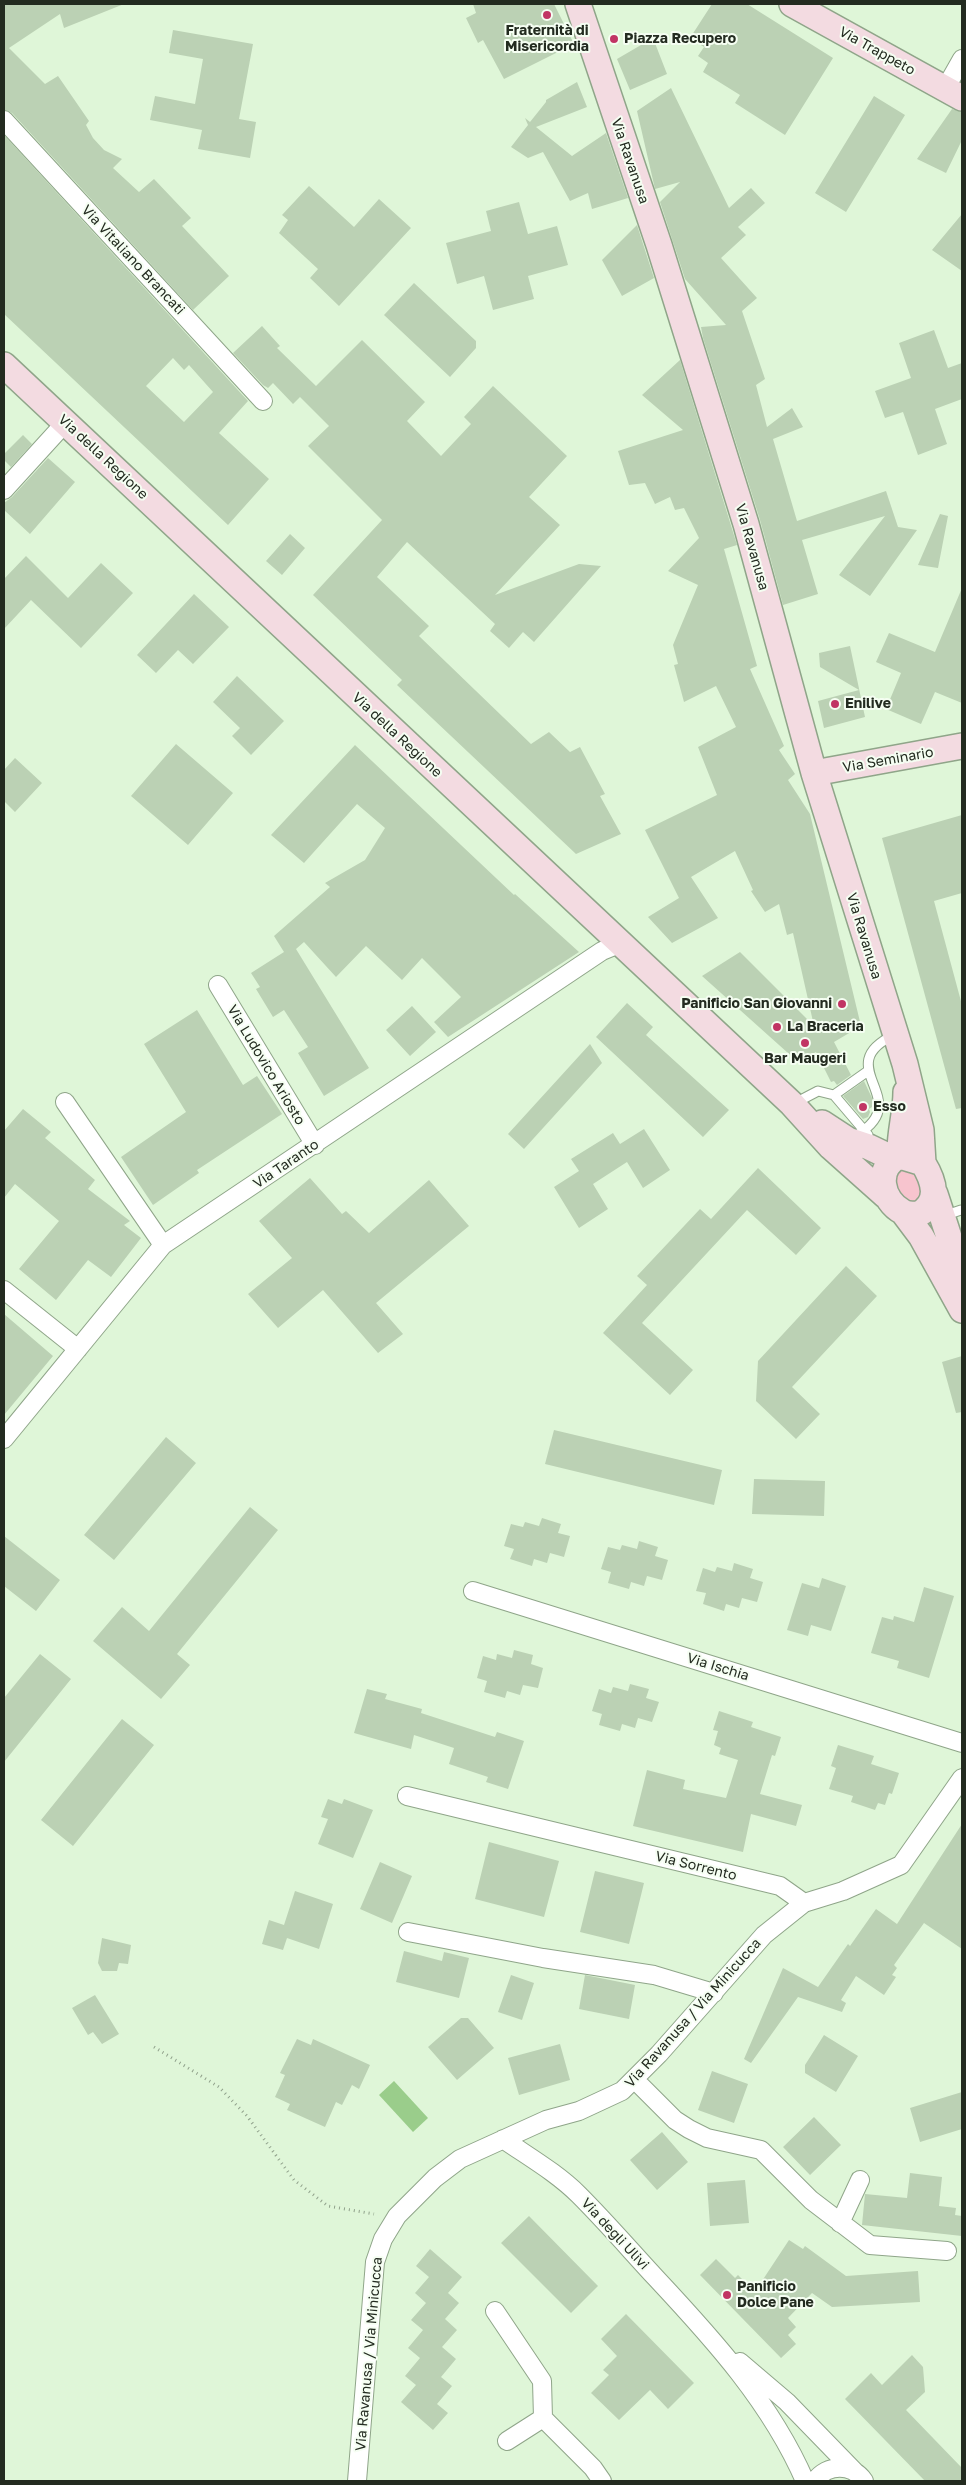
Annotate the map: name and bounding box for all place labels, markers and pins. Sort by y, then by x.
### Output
marker: Fraternità di Misericordia [541,9,553,21]
place label: Fraternità di Misericordia [505,23,589,56]
place label: Piazza Recupero [624,31,736,47]
marker: Piazza Recupero [608,33,620,45]
place label: Enilive [845,696,891,712]
marker: Enilive [829,698,841,710]
place label: Panificio San Giovanni [681,996,832,1012]
marker: Panificio San Giovanni [836,998,848,1010]
place label: La Braceria [787,1019,864,1035]
marker: La Braceria [771,1021,783,1033]
marker: Bar Maugeri [799,1037,811,1049]
place label: Bar Maugeri [764,1051,846,1067]
place label: Esso [873,1099,906,1115]
marker: Esso [857,1101,869,1113]
place label: Panificio Dolce Pane [737,2279,814,2312]
marker: Panificio Dolce Pane [721,2289,733,2301]

